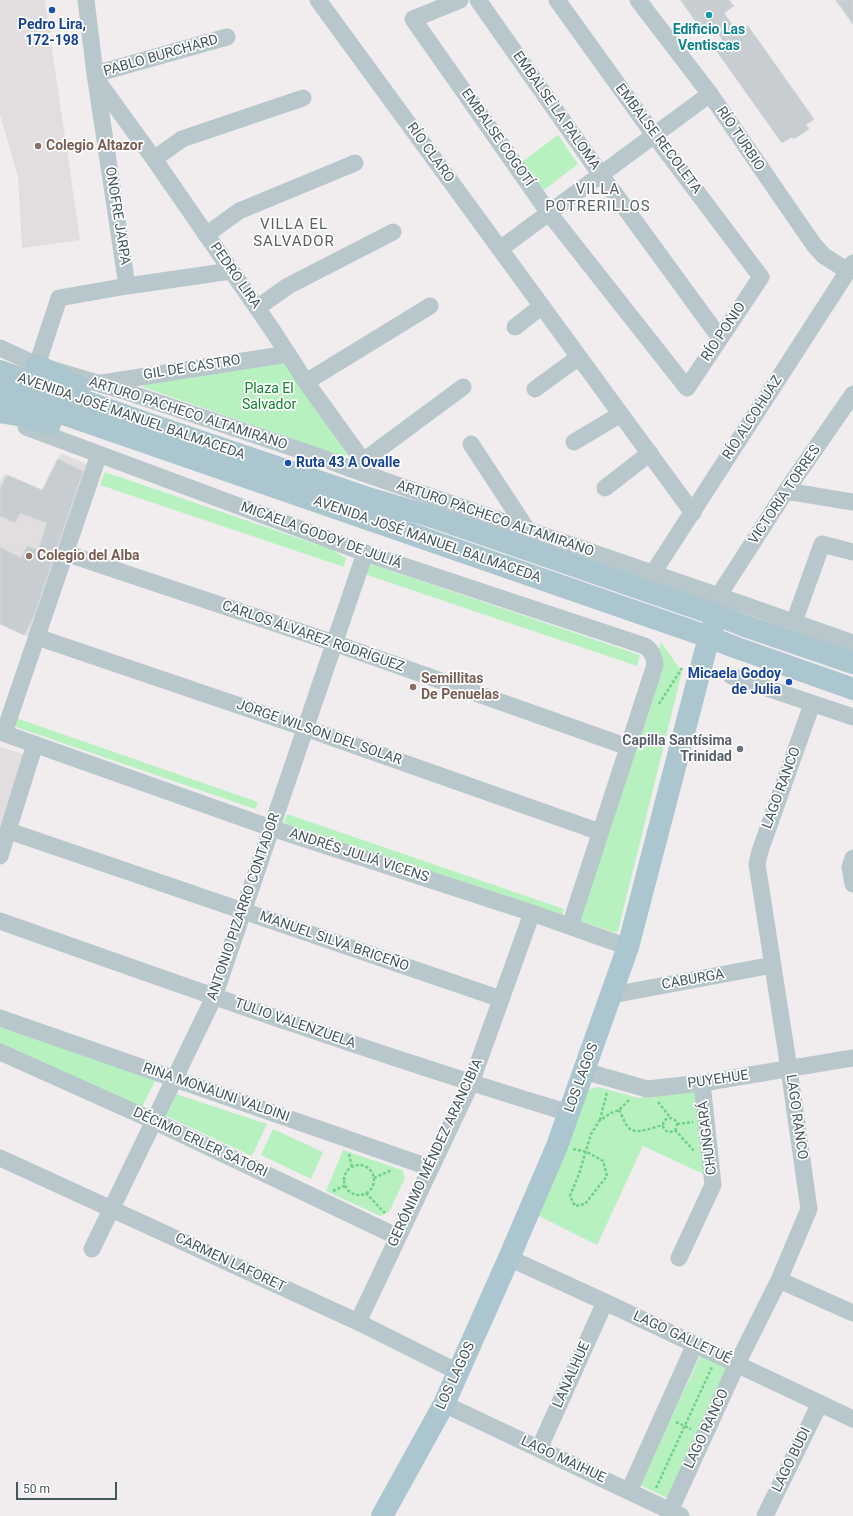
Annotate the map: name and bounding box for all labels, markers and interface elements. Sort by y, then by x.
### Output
marker: Pedro Lira, 172-198 [47,5,57,15]
marker: Edificio Las Ventiscas [704,10,714,20]
place label: Pedro Lira, 172-198 [18,17,86,50]
place label: Edificio Las Ventiscas [673,22,745,54]
street label: PABLO BURCHARD [102,32,220,80]
street label: EMBALSE LA PALOMA [509,49,603,173]
street label: EMBALSE RECOLETA [611,81,705,197]
street label: EMBALSE COGOTÍ [457,86,537,190]
street label: RÍO TURBIO [712,104,768,174]
street label: RÍO CLARO [403,120,457,186]
place label: Colegio Altazor [46,138,143,154]
marker: Colegio Altazor [33,141,43,151]
street label: ONOFRE JARPA [101,166,133,266]
district label: VILLA POTRERILLOS [545,181,651,216]
district label: VILLA EL SALVADOR [253,216,335,251]
street label: PEDRO LIRA [206,240,264,312]
street label: RÍO PONIO [698,299,750,365]
street label: GIL DE CASTRO [142,352,242,384]
street label: AVENIDA JOSÉ MANUEL BALMACEDA [15,370,247,464]
street label: RÍO ALCOHUAZ [720,373,786,463]
street label: ARTURO PACHECO ALTAMIRANO [87,374,289,454]
park label: Plaza El Salvador [242,381,296,414]
street label: VICTORIA TORRES [746,442,824,548]
place label: Ruta 43 A Ovalle [296,455,400,471]
marker: Ruta 43 A Ovalle [283,458,293,468]
street label: ARTURO PACHECO ALTAMIRANO [394,477,596,561]
street label: AVENIDA JOSÉ MANUEL BALMACEDA [311,493,543,587]
street label: MICAELA GODOY DE JULIÁ [238,499,404,573]
place label: Colegio del Alba [37,548,140,564]
marker: Colegio del Alba [24,551,34,561]
street label: CARLOS ÁLVAREZ RODRÍGUEZ [220,598,406,676]
place label: Micaela Godoy de Julia [688,666,781,698]
place label: Semillitas De Penuelas [421,671,499,704]
marker: Micaela Godoy de Julia [784,677,794,687]
marker: Semillitas De Penuelas [408,682,418,692]
street label: JORGE WILSON DEL SOLAR [234,697,404,769]
place label: Capilla Santísima Trinidad [622,733,732,766]
marker: Capilla Santísima Trinidad [735,744,745,754]
street label: LAGO RANCO [759,745,805,831]
street label: ANTONIO PIZARRO CONTADOR [204,811,284,1003]
street label: ANDRÉS JULIÁ VICENS [287,826,431,886]
street label: MANUEL SILVA BRICEÑO [257,909,411,975]
street label: CABURGA [660,966,726,994]
street label: TULIO VALENZUELA [232,995,358,1053]
street label: LOS LAGOS [562,1041,602,1115]
street label: GERÓNIMO MÉNDEZ ARANCIBIA [385,1056,487,1250]
street label: RINA MONAUNI VALDINI [140,1060,292,1126]
street label: PUYEHUE [686,1067,750,1093]
street label: LAGO RANCO [782,1073,810,1161]
street label: CHUNGARÁ [695,1100,721,1176]
street label: DÉCIMO ERLER SATORI [130,1104,270,1182]
street label: CARMEN LAFORET [172,1230,288,1296]
street label: LAGO GALLETUÉ [630,1308,734,1368]
street label: LOS LAGOS [433,1339,479,1413]
street label: LANALHUE [550,1339,594,1411]
street label: LAGO RANCO [681,1387,733,1471]
street label: LAGO BUDI [769,1425,815,1495]
street label: LAGO MAIHUE [518,1433,608,1487]
scale bar [18,1474,119,1500]
text: 50 m [23,1482,50,1496]

